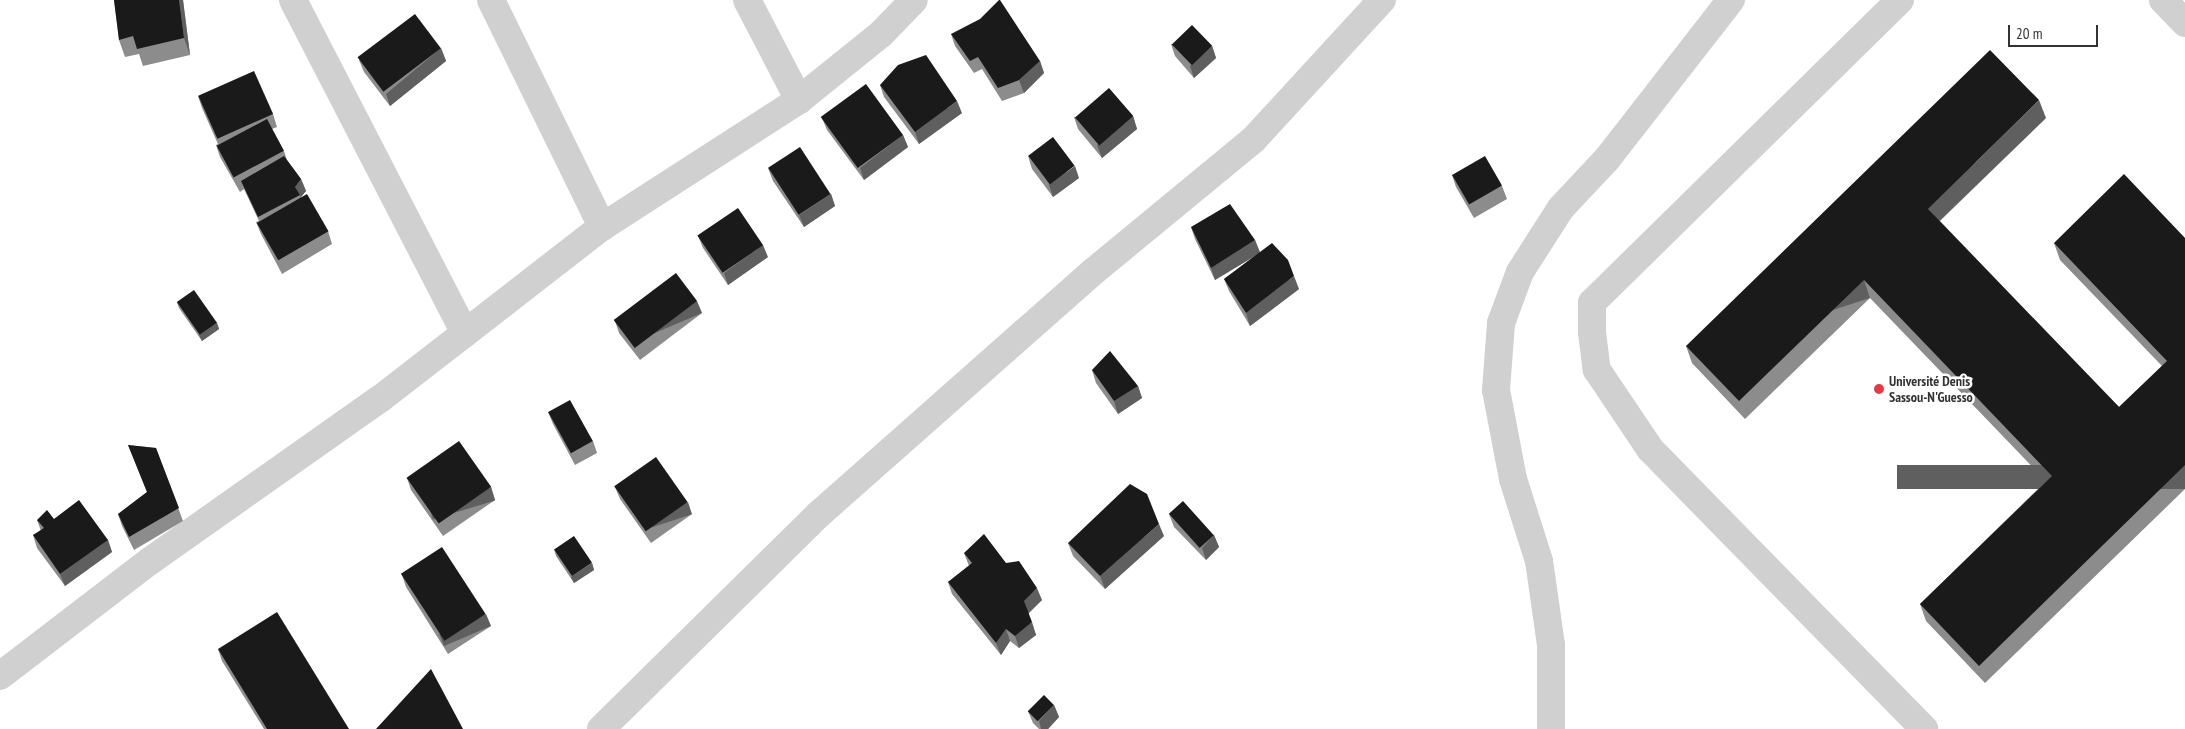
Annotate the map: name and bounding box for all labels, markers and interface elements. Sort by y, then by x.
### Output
scale bar [2010,15,2100,47]
text: 20 m [2016,24,2042,43]
place label: Université Denis Sassou-N'Guesso [1889,373,1973,406]
marker: Université Denis Sassou-N'Guesso [1873,383,1885,395]

